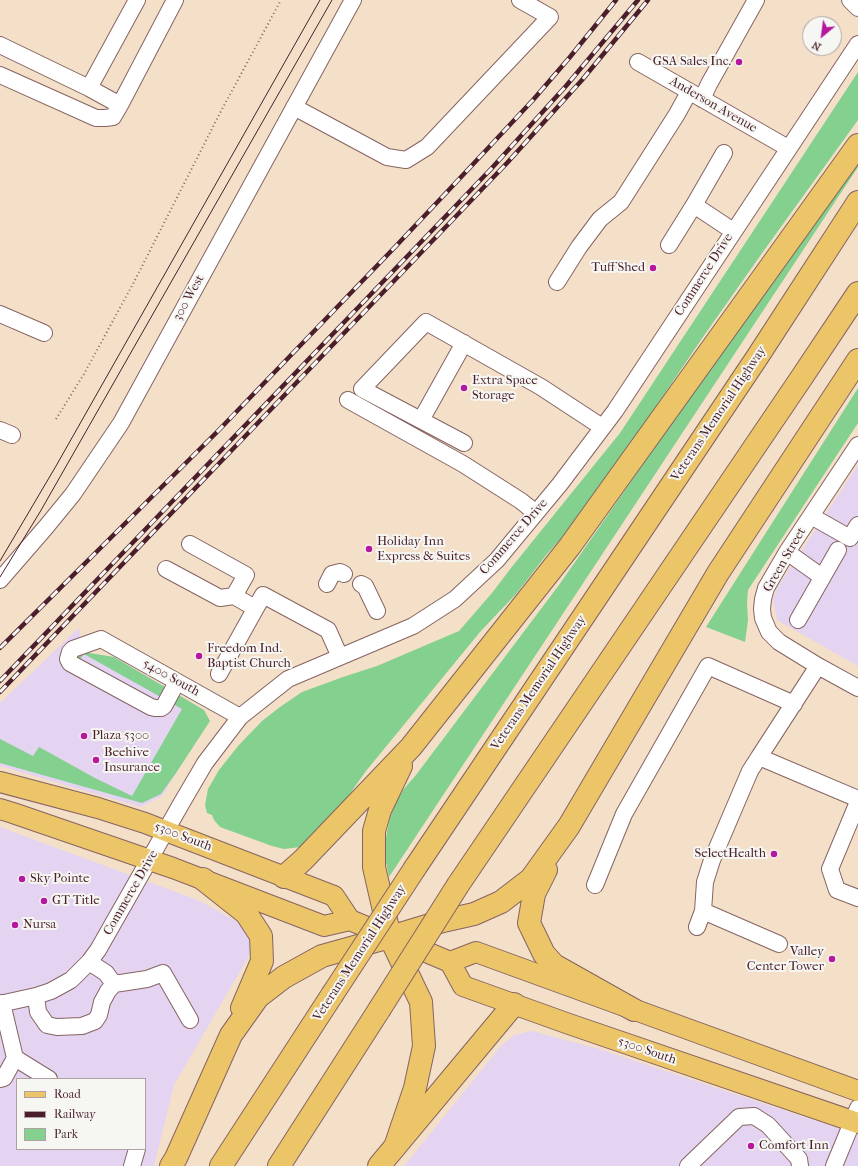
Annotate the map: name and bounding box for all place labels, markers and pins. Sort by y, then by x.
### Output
place label: GSA Sales Inc. [653,54,731,70]
marker: GSA Sales Inc. [734,57,744,67]
place label: Tuff Shed [591,260,645,276]
marker: Tuff Shed [648,263,658,273]
place label: Extra Space Storage [472,373,538,404]
marker: Extra Space Storage [459,383,469,393]
place label: Holiday Inn Express & Suites [377,534,470,565]
marker: Holiday Inn Express & Suites [364,544,374,554]
place label: Freedom Ind. Baptist Church [207,641,291,672]
marker: Freedom Ind. Baptist Church [194,651,204,661]
place label: Plaza 5300 [92,728,149,744]
marker: Plaza 5300 [79,731,89,741]
place label: Beehive Insurance [104,745,160,776]
marker: Beehive Insurance [91,755,101,765]
place label: SelectHealth [695,846,766,862]
marker: SelectHealth [769,849,779,859]
place label: Sky Pointe [30,871,90,887]
marker: Sky Pointe [17,874,27,884]
place label: GT Title [52,893,100,909]
marker: GT Title [39,896,49,906]
place label: Nursa [23,917,56,933]
marker: Nursa [10,920,20,930]
place label: Valley Center Tower [747,944,824,975]
marker: Valley Center Tower [827,954,837,964]
place label: Comfort Inn [759,1138,829,1154]
marker: Comfort Inn [746,1141,756,1151]

